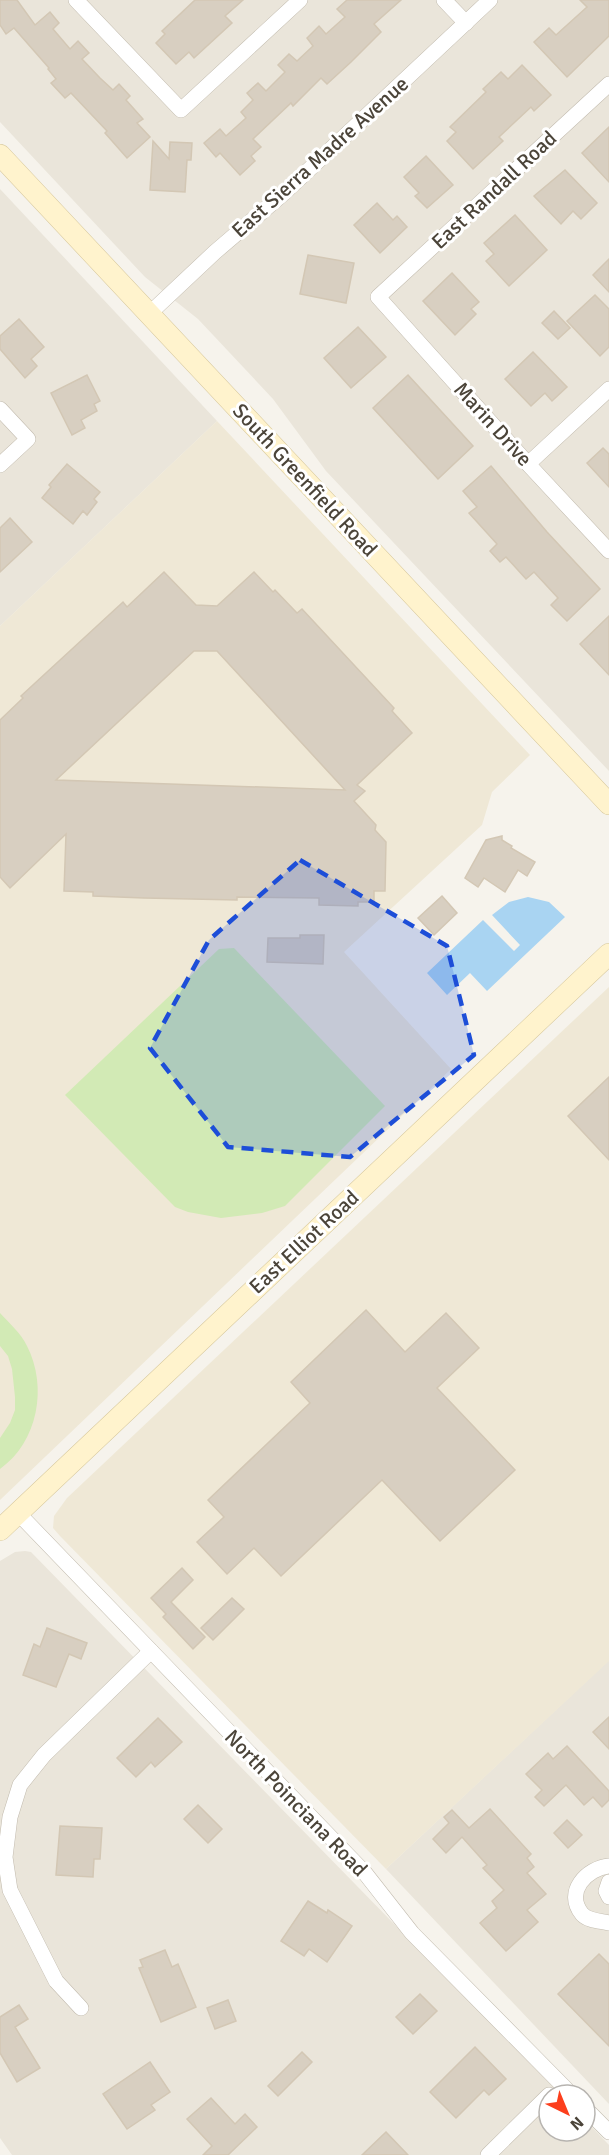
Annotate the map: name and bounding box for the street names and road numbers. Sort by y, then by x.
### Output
street label: East Sierra Madre Avenue [226,71,414,243]
street label: East Randall Road [426,125,562,255]
street label: Marin Drive [448,376,538,472]
street label: South Greenfield Road [227,398,383,562]
street label: East Elliot Road [244,1184,364,1300]
street label: North Poinciana Road [219,1724,373,1882]

